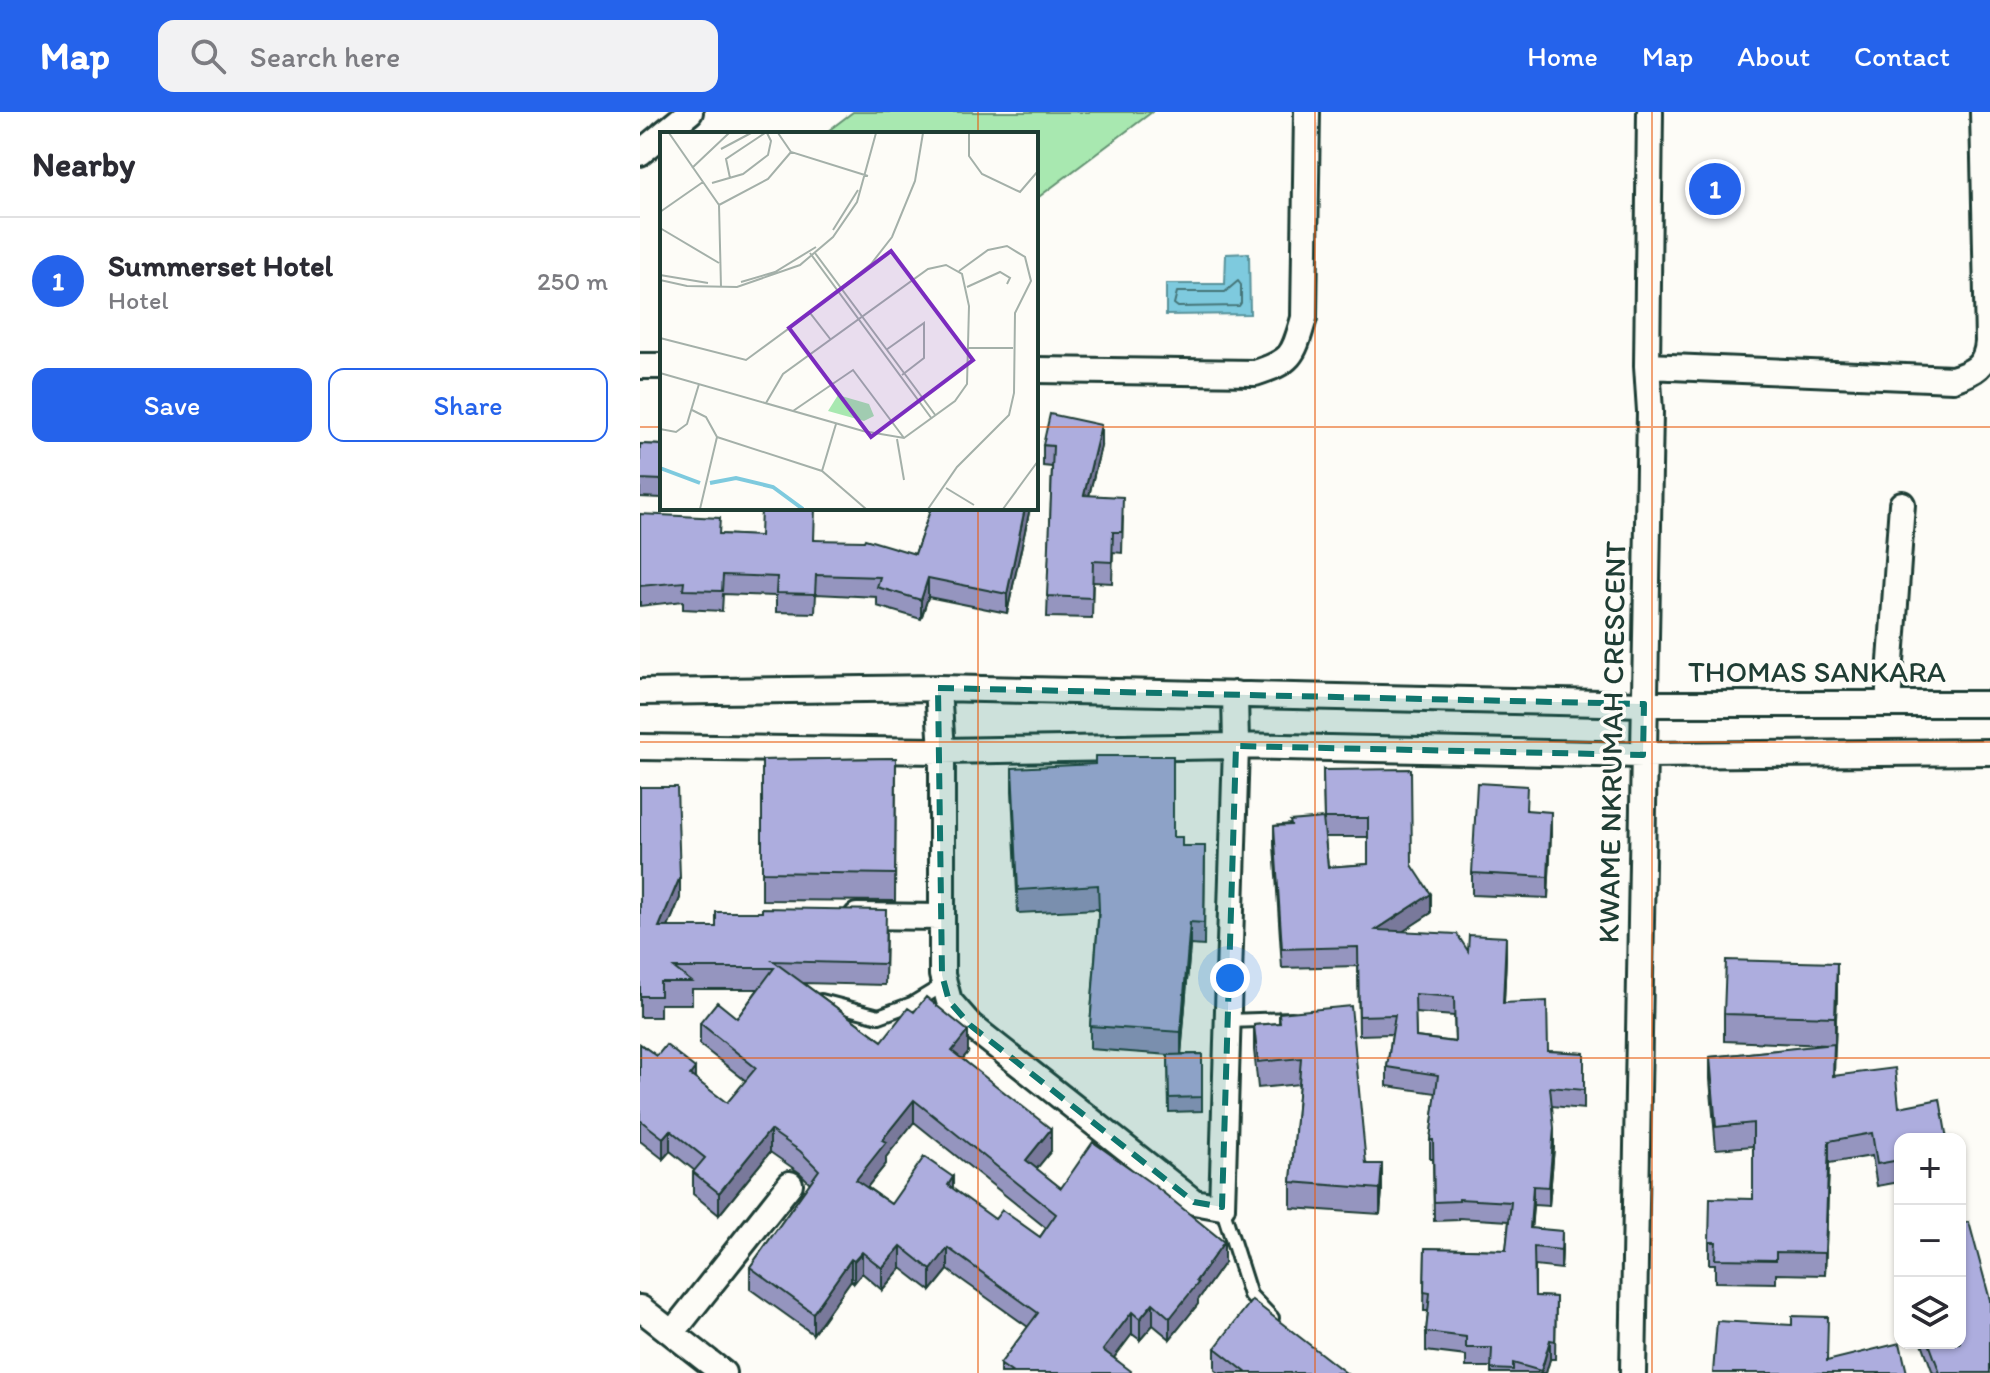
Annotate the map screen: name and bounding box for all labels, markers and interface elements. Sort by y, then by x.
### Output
search box [158,20,718,92]
text: Map [40,33,110,79]
icon: search [186,34,230,78]
text: Search here [250,38,400,75]
text: Home [1527,39,1598,73]
text: Map [1642,39,1693,73]
text: About [1737,39,1810,73]
text: Contact [1854,39,1950,73]
inset map [660,132,1038,510]
text: Nearby [32,144,135,185]
pin: 1 [1689,159,1741,219]
text: Summerset Hotel [108,247,333,284]
text: 1 [52,265,64,297]
text: 250 m [537,265,608,297]
text: Hotel [108,284,169,316]
button: Save [32,368,312,442]
button: Share [328,368,608,442]
street label: KWAME NKRUMAH CRESCENT [1589,540,1634,944]
street label: THOMAS SANKARA [1688,653,1946,690]
your location [1210,958,1250,998]
map controls [1894,1133,1966,1349]
button: + [1894,1133,1966,1205]
button: − [1894,1205,1966,1277]
button: layers [1894,1277,1966,1349]

